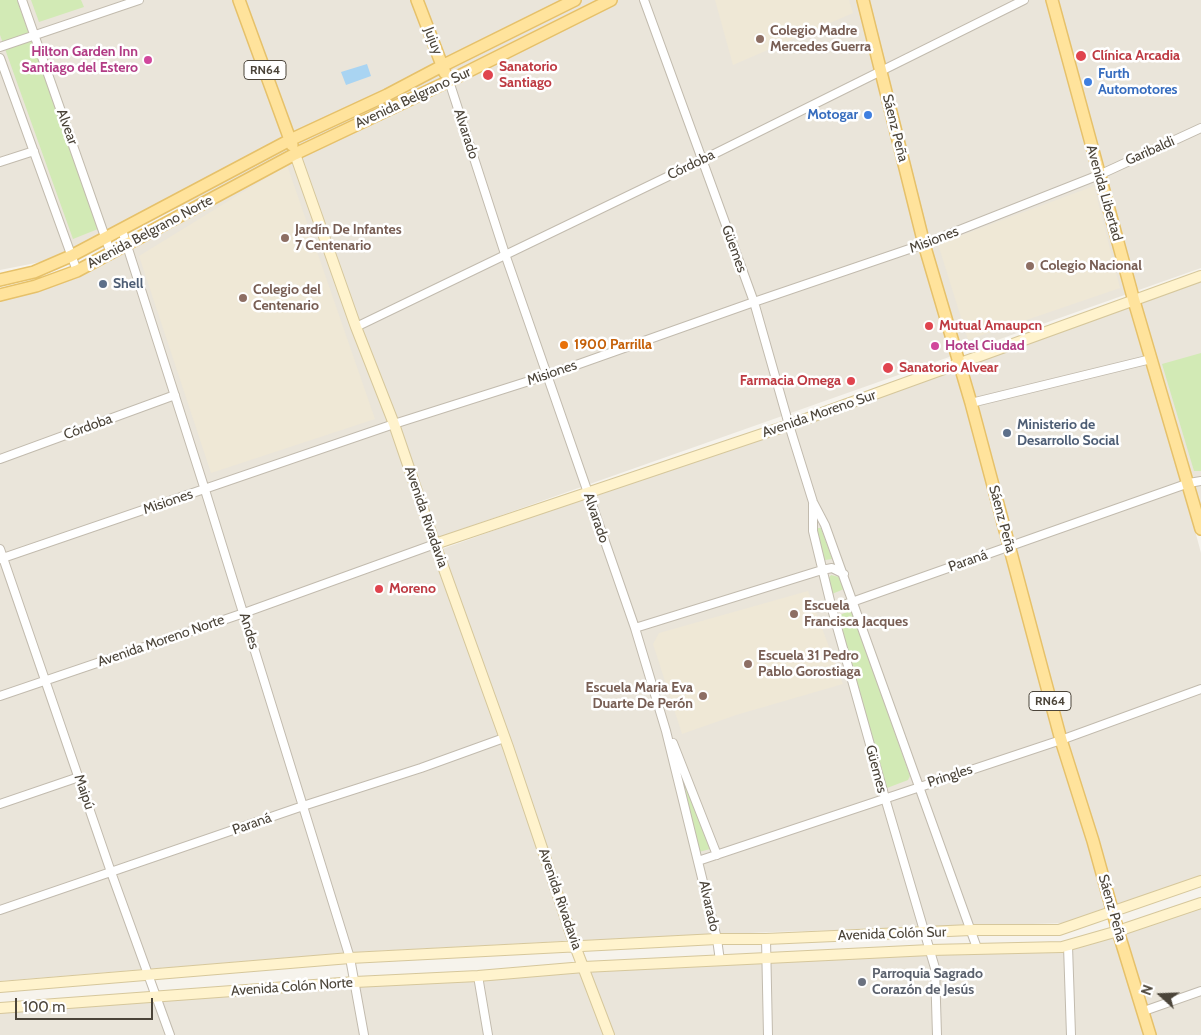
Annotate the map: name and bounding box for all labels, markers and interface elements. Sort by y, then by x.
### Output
place label: Colegio Madre Mercedes Guerra [770,23,871,56]
street label: Jujuy [420,25,446,57]
marker: Colegio Madre Mercedes Guerra [754,33,766,45]
place label: Hilton Garden Inn Santiago del Estero [22,44,138,76]
place label: Clínica Arcadia [1092,48,1180,64]
marker: Clínica Arcadia [1074,49,1088,63]
marker: Hilton Garden Inn Santiago del Estero [142,54,154,66]
place label: Sanatorio Santiago [499,59,557,92]
road number: RN64 [244,60,286,80]
street label: Avenida Belgrano Sur [352,64,474,132]
place label: Furth Automotores [1098,66,1178,98]
marker: Sanatorio Santiago [481,68,495,82]
marker: Furth Automotores [1082,76,1094,88]
street label: Sáenz Peña [878,92,912,164]
street label: Alvear [53,107,81,147]
street label: Alvarado [450,107,482,161]
place label: Motogar [807,107,858,123]
marker: Motogar [862,109,874,121]
street label: Garibaldi [1123,133,1177,169]
street label: Avenida Libertad [1082,143,1126,243]
street label: Córdoba [665,146,717,184]
street label: Avenida Belgrano Norte [84,192,216,272]
place label: Jardín De Infantes 7 Centenario [295,222,402,254]
street label: Güemes [718,223,750,275]
street label: Misiones [907,223,961,257]
marker: Jardín De Infantes 7 Centenario [279,232,291,244]
place label: Colegio Nacional [1040,258,1142,274]
marker: Colegio Nacional [1024,260,1036,272]
place label: Shell [113,276,143,292]
marker: Shell [97,278,109,290]
place label: Colegio del Centenario [253,282,321,314]
marker: Colegio del Centenario [237,292,249,304]
place label: Mutual Amaupcn [939,318,1042,334]
marker: Mutual Amaupcn [923,320,935,332]
place label: 1900 Parrilla [574,337,652,353]
place label: Hotel Ciudad [945,338,1025,354]
marker: 1900 Parrilla [558,339,570,351]
marker: Hotel Ciudad [929,340,941,352]
street label: Misiones [525,357,579,389]
place label: Sanatorio Alvear [899,360,998,376]
marker: Sanatorio Alvear [881,361,895,375]
place label: Farmacia Omega [740,373,841,389]
marker: Farmacia Omega [845,375,857,387]
street label: Avenida Moreno Sur [760,387,878,441]
street label: Córdoba [61,410,115,444]
place label: Ministerio de Desarrollo Social [1017,417,1119,450]
marker: Ministerio de Desarrollo Social [1001,427,1013,439]
street label: Avenida Rivadavia [401,464,451,570]
street label: Sáenz Peña [985,483,1019,555]
street label: Misiones [141,486,195,518]
street label: Alvarado [580,491,612,545]
street label: Paraná [946,547,990,575]
place label: Moreno [389,581,436,597]
marker: Moreno [373,583,385,595]
place label: Escuela Francisca Jacques [804,598,908,630]
marker: Escuela Francisca Jacques [788,608,800,620]
street label: Avenida Moreno Norte [95,611,227,671]
street label: Andes [236,611,262,651]
place label: Escuela 31 Pedro Pablo Gorostiaga [758,648,861,680]
marker: Escuela 31 Pedro Pablo Gorostiaga [742,658,754,670]
place label: Escuela Maria Eva Duarte De Perón [586,680,693,712]
marker: Escuela Maria Eva Duarte De Perón [697,690,709,702]
road number: RN64 [1029,691,1071,710]
street label: Güemes [862,743,890,795]
street label: Pringles [925,761,975,791]
street label: Maipú [70,772,98,812]
street label: Paraná [230,810,274,838]
street label: Avenida Rivadavia [535,846,585,952]
street label: Sáenz Peña [1094,872,1130,944]
street label: Alvarado [695,879,723,933]
street label: Avenida Colón Sur [838,924,946,944]
place label: Parroquia Sagrado Corazón de Jesús [872,966,983,999]
north arrow [1136,970,1186,1020]
street label: Avenida Colón Norte [230,974,354,1000]
marker: Parroquia Sagrado Corazón de Jesús [856,976,868,988]
text: N [1137,982,1157,998]
scale bar [18,988,155,1020]
text: 100 m [23,998,65,1016]

